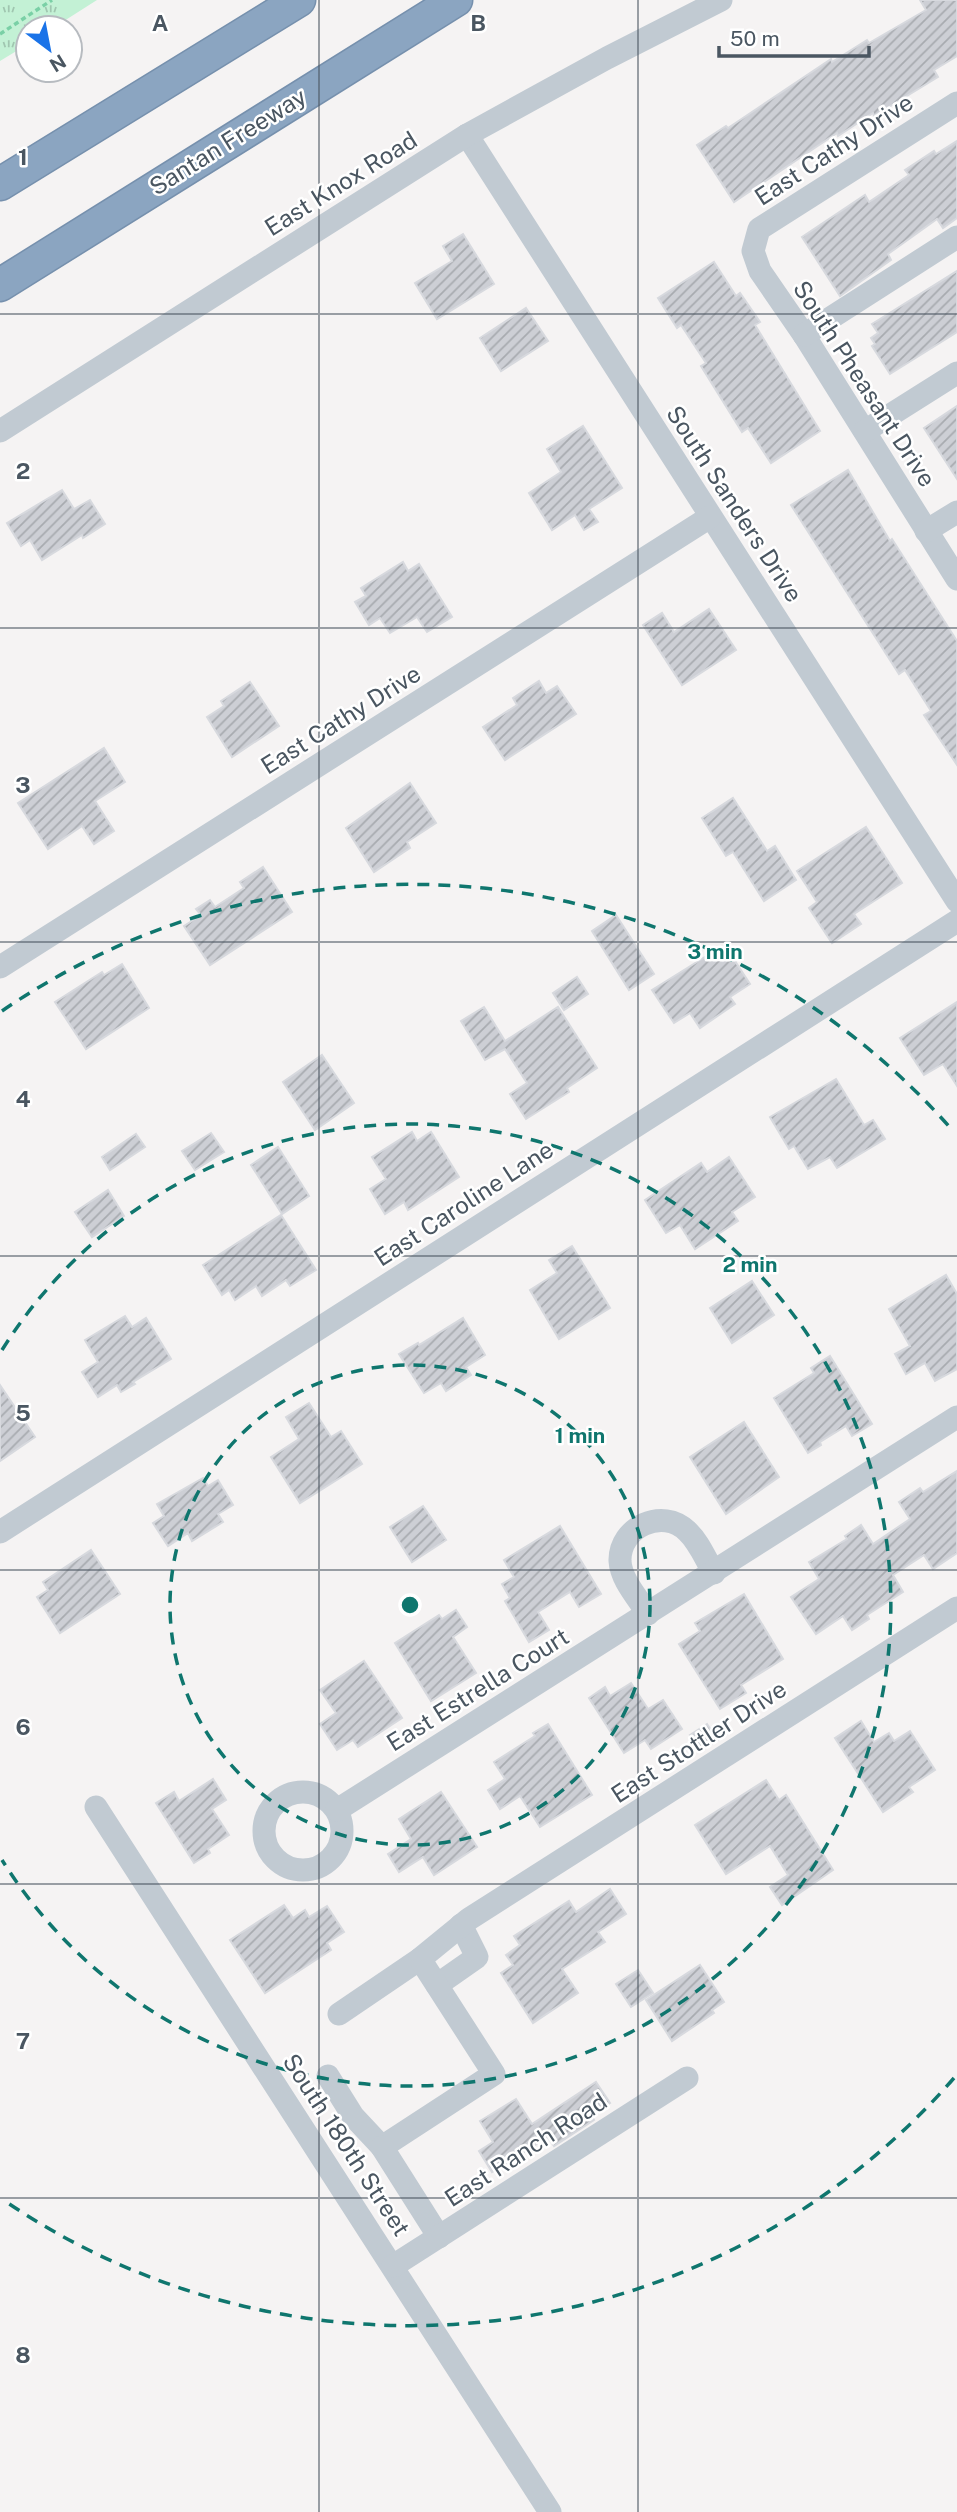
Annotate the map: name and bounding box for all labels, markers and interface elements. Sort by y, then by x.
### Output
text: A [152,9,169,36]
text: B [470,9,486,36]
north arrow [14,14,84,84]
scale bar [719,14,870,58]
text: 50 m [730,26,780,51]
text: N [46,50,70,77]
street label: Santan Freeway [144,82,311,201]
street label: East Cathy Drive [749,88,918,211]
street label: East Knox Road [259,125,422,241]
text: 1 [18,143,28,170]
street label: South Pheasant Drive [788,275,942,492]
street label: South Sanders Drive [661,400,809,607]
text: 2 [16,457,30,484]
street label: East Cathy Drive [256,659,425,779]
text: 3 [15,771,31,798]
text: 3 min [687,939,743,964]
text: 4 [15,1085,31,1112]
street label: East Caroline Lane [369,1135,558,1272]
text: 2 min [722,1252,778,1277]
text: 5 [15,1399,31,1426]
text: 1 min [555,1423,605,1448]
centre of rings [398,1593,422,1617]
street label: East Estrella Court [381,1622,574,1756]
street label: East Stottler Drive [606,1674,791,1808]
text: 6 [15,1713,31,1740]
text: 7 [16,2027,30,2054]
street label: South 180th Street [278,2048,416,2241]
street label: East Ranch Road [439,2086,612,2212]
text: 8 [15,2341,31,2368]

